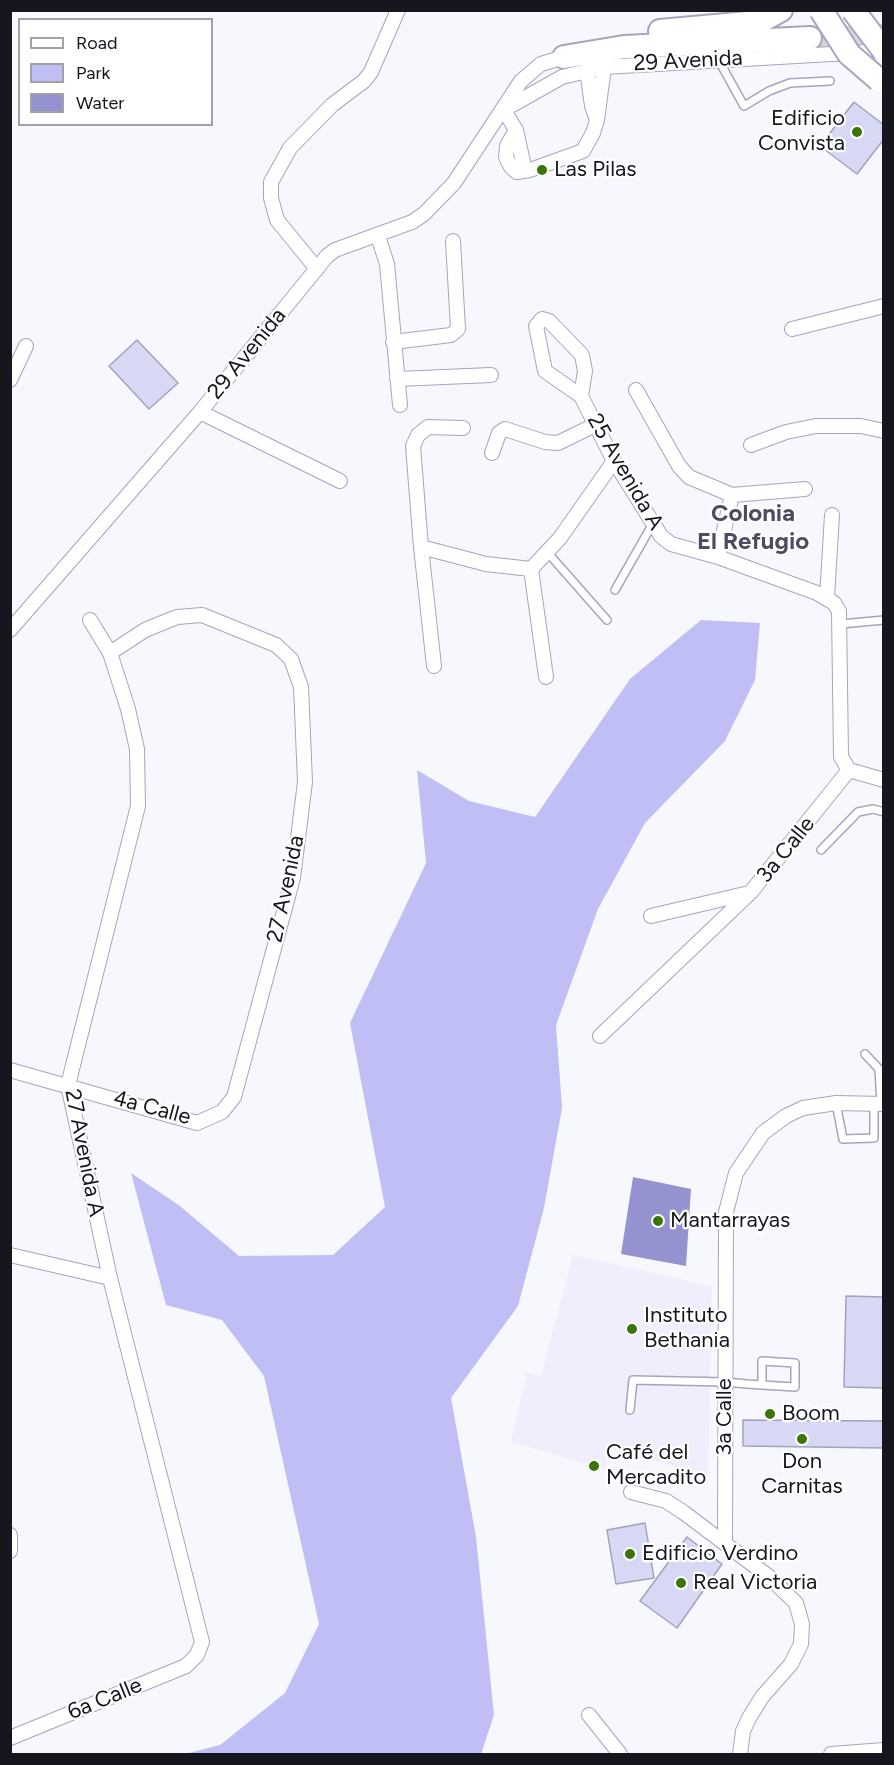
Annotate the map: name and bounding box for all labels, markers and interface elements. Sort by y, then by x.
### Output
legend [18,18,213,126]
text: Road [76,32,117,54]
street label: 29 Avenida [633,45,743,77]
text: Park [76,62,110,84]
text: Water [76,92,124,114]
place label: Edificio Convista [758,106,845,158]
marker: Edificio Convista [850,125,864,139]
place label: Las Pilas [554,157,636,183]
marker: Las Pilas [535,163,549,177]
street label: 29 Avenida [202,303,292,405]
street label: 25 Avenida A [581,409,669,535]
district label: Colonia El Refugio [697,500,809,556]
street label: 3a Calle [751,812,821,888]
street label: 27 Avenida [262,833,310,945]
street label: 4a Calle [110,1085,194,1131]
street label: 27 Avenida A [59,1087,109,1219]
place label: Mantarrayas [670,1208,790,1234]
marker: Mantarrayas [651,1214,665,1228]
place label: Instituto Bethania [644,1303,730,1354]
marker: Instituto Bethania [625,1322,639,1336]
street label: 3a Calle [712,1378,738,1456]
place label: Boom [782,1401,840,1427]
marker: Boom [763,1407,777,1421]
marker: Don Carnitas [795,1432,809,1446]
place label: Café del Mercadito [606,1440,706,1492]
place label: Don Carnitas [761,1449,843,1500]
marker: Café del Mercadito [587,1459,601,1473]
place label: Edificio Verdino [642,1541,798,1567]
marker: Edificio Verdino [623,1547,637,1561]
place label: Real Victoria [693,1570,817,1596]
marker: Real Victoria [674,1576,688,1590]
street label: 6a Calle [64,1672,146,1726]

